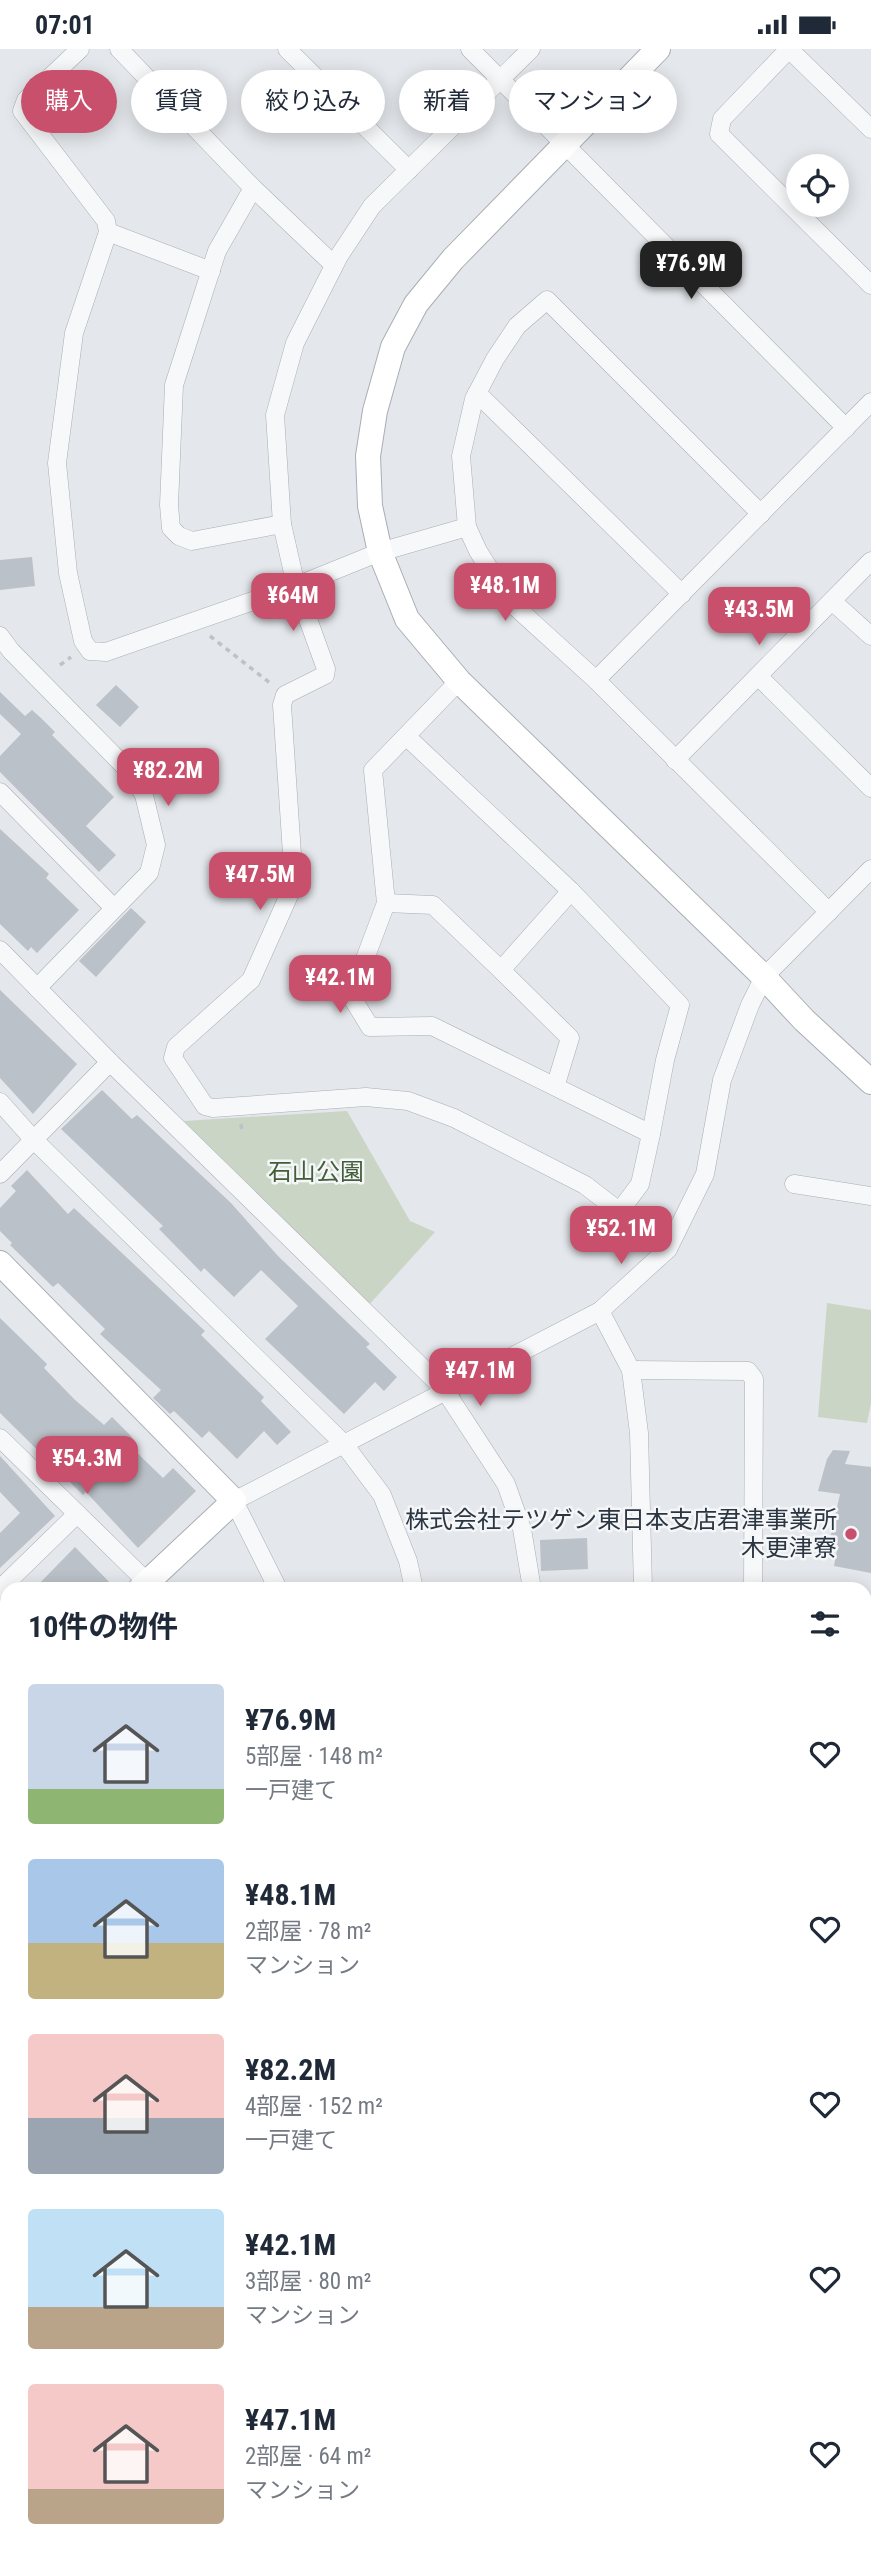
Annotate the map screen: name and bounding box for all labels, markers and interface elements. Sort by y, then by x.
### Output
text: 07:01 [35,10,95,40]
chip: 購入 [21,70,117,133]
chip: 賃貸 [131,70,227,133]
chip: 絞り込み [241,70,385,133]
chip: 新着 [399,70,495,133]
chip: マンション [509,70,677,133]
map controls [786,154,849,217]
button: locate [786,154,849,217]
pin: ¥76.9M [634,241,748,301]
text: ¥76.9M [656,250,726,277]
pin: ¥48.1M [448,563,562,623]
text: ¥48.1M [470,572,540,599]
pin: ¥64M [252,573,334,633]
text: ¥64M [267,582,319,609]
pin: ¥43.5M [702,587,816,647]
text: ¥43.5M [724,596,794,623]
pin: ¥82.2M [111,749,225,808]
text: ¥82.2M [133,757,203,784]
pin: ¥47.5M [203,853,317,912]
text: ¥47.5M [225,861,295,888]
pin: ¥42.1M [283,955,397,1015]
text: ¥42.1M [305,964,375,991]
park label: 石山公園 [268,1158,364,1186]
pin: ¥52.1M [564,1207,678,1266]
text: ¥52.1M [586,1215,656,1242]
pin: ¥47.1M [423,1349,537,1408]
text: ¥47.1M [445,1357,515,1384]
pin: ¥54.3M [30,1437,144,1496]
text: ¥54.3M [52,1445,122,1472]
place label: 株式会社テツゲン東日本支店君津事業所 木更津寮 [405,1506,837,1562]
marker: 株式会社テツゲン東日本支店君津事業所 木更津寮 [843,1526,859,1542]
icon: filters [806,1605,844,1643]
text: 10件の物件 [28,1609,178,1644]
text: ¥76.9M [245,1702,336,1737]
icon: home [84,1712,168,1796]
icon: heart [806,1735,844,1773]
text: 5部屋 · 148 m² [245,1743,383,1770]
text: 一戸建て [245,1777,337,1804]
text: ¥48.1M [245,1877,336,1912]
icon: home [84,1887,168,1971]
icon: heart [806,1910,844,1948]
text: 2部屋 · 78 m² [245,1918,371,1945]
text: マンション [245,1952,360,1979]
text: ¥82.2M [245,2052,336,2087]
icon: home [84,2062,168,2146]
icon: heart [806,2085,844,2123]
text: 4部屋 · 152 m² [245,2093,383,2120]
text: 一戸建て [245,2127,337,2154]
text: ¥42.1M [245,2227,336,2262]
icon: home [84,2237,168,2321]
icon: heart [806,2260,844,2298]
text: 3部屋 · 80 m² [245,2268,371,2295]
text: マンション [245,2302,360,2329]
text: ¥47.1M [245,2402,336,2437]
icon: home [84,2412,168,2496]
icon: heart [806,2435,844,2473]
text: 2部屋 · 64 m² [245,2443,371,2470]
text: マンション [245,2477,360,2504]

